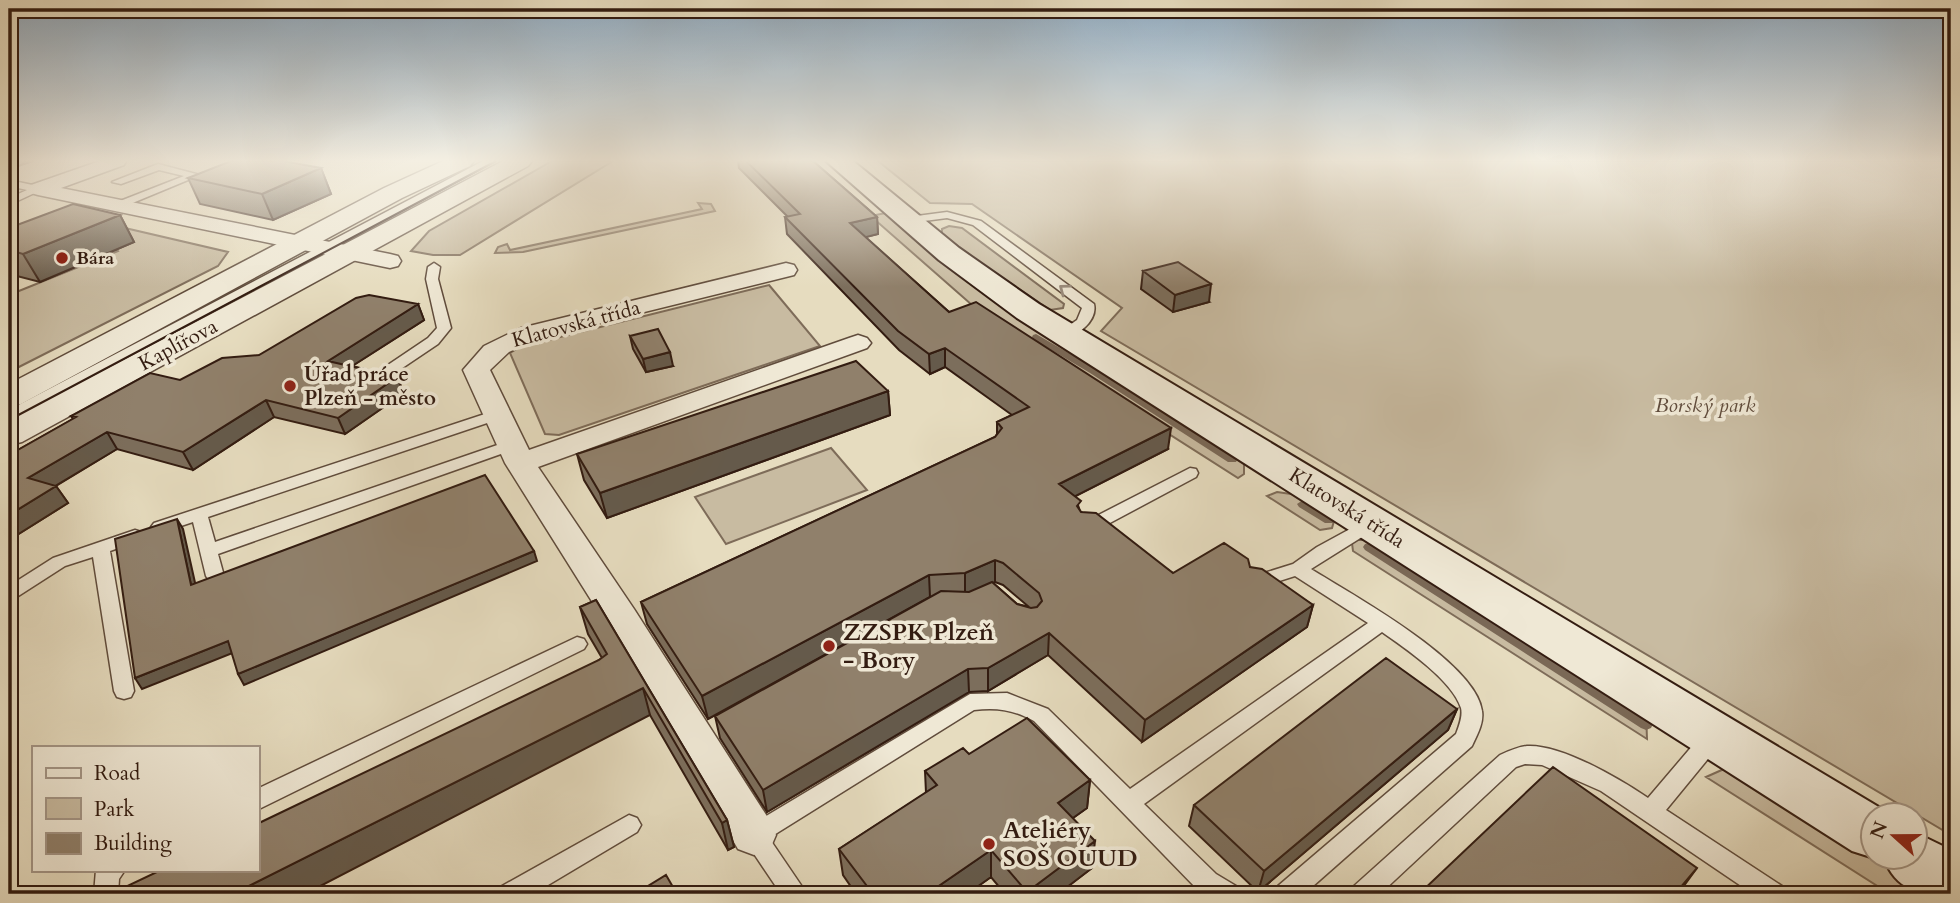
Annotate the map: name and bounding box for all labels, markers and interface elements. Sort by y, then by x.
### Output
place label: Bára [76,246,114,271]
marker: Bára [54,250,70,266]
one-way arrow [1060,284,1072,297]
street label: Klatovská třída [508,293,644,355]
street label: Kaplířova [133,312,223,378]
place label: Úřad práce Plzeň - město [304,360,436,413]
marker: Úřad práce Plzeň - město [282,378,298,394]
park label: Borský park [1655,391,1756,420]
street label: Klatovská třída [1283,461,1411,555]
place label: ZZSPK Plzeň - Bory [843,616,995,677]
marker: ZZSPK Plzeň - Bory [821,638,837,654]
legend [32,746,259,872]
text: Road [94,759,140,788]
text: Park [94,795,135,824]
north arrow [1858,802,1928,872]
place label: Ateliéry SOŠ OUUD [1003,814,1137,875]
text: N [1864,817,1894,843]
text: Building [94,829,172,858]
marker: Ateliéry SOŠ OUUD [981,836,997,852]

